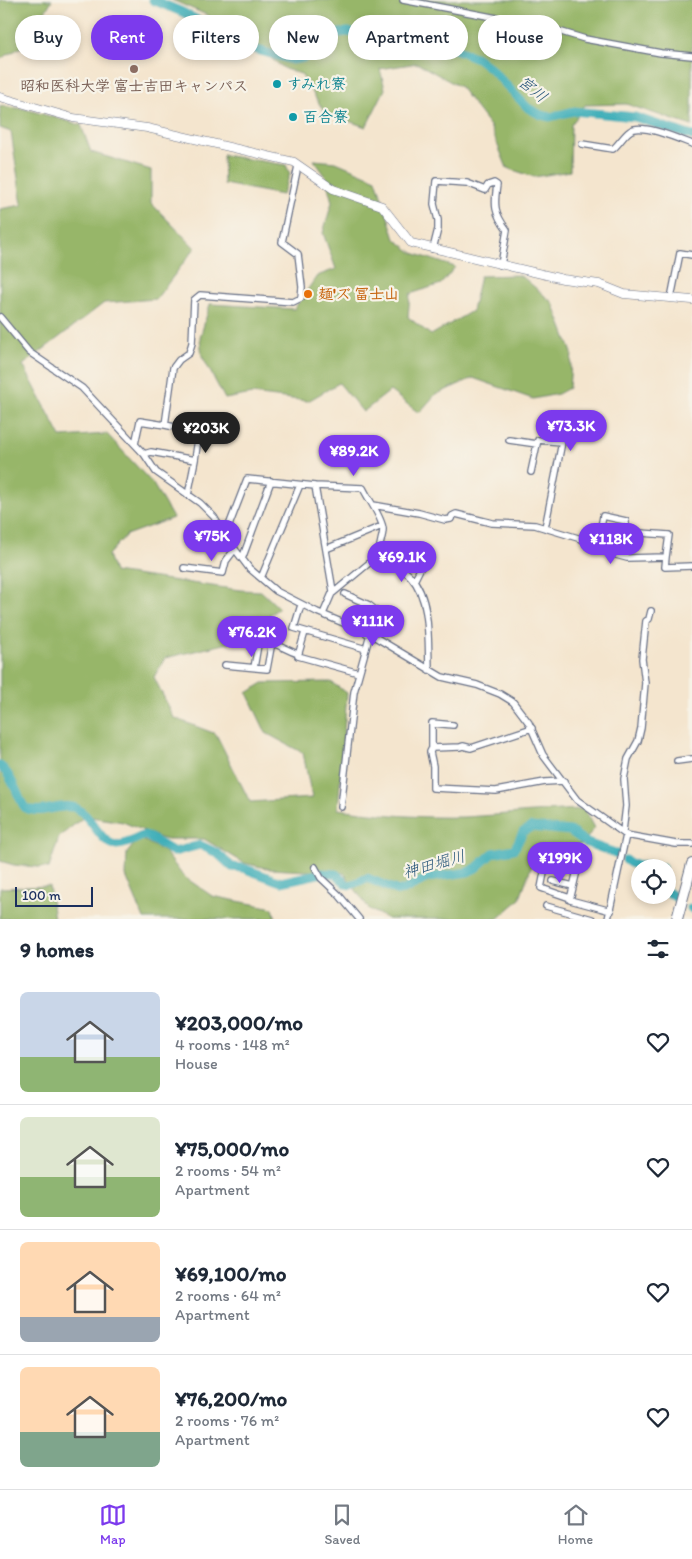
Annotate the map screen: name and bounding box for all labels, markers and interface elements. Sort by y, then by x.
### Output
chip: Buy [15,15,81,60]
chip: Rent [91,15,163,60]
chip: Filters [173,15,259,60]
chip: New [269,15,338,60]
chip: Apartment [348,15,468,60]
chip: House [478,15,562,60]
marker: 昭和医科大学 富士吉田キャンパス [128,63,140,75]
water label: 宮川 [515,72,551,106]
place label: すみれ寮 [287,75,346,93]
place label: 昭和医科大学 富士吉田キャンパス [20,77,248,95]
marker: すみれ寮 [271,78,283,90]
place label: 百合寮 [303,108,348,126]
marker: 百合寮 [287,111,299,123]
place label: 麺'ズ 冨士山 [318,285,399,303]
marker: 麺'ズ 冨士山 [302,288,314,300]
pin: ¥73.3K [530,410,612,452]
pin: ¥203K [171,412,241,454]
text: ¥73.3K [547,416,595,435]
text: ¥203K [183,418,229,437]
pin: ¥89.2K [313,434,395,477]
text: ¥89.2K [330,441,378,460]
pin: ¥75K [182,520,242,562]
pin: ¥118K [576,522,646,565]
text: ¥75K [194,526,230,545]
text: ¥118K [590,529,632,548]
pin: ¥69.1K [361,540,443,583]
text: ¥69.1K [378,547,426,566]
pin: ¥111K [338,604,408,647]
text: ¥111K [352,611,394,630]
pin: ¥76.2K [211,616,293,658]
text: ¥76.2K [228,622,276,641]
pin: ¥199K [525,842,595,884]
water label: 神田堀川 [401,846,467,882]
text: ¥199K [538,848,582,867]
map controls [631,859,676,904]
button: locate [631,859,676,904]
scale bar [15,884,92,907]
text: 100 m [22,887,61,904]
icon: filters [644,935,672,963]
text: 9 homes [20,937,94,962]
text: ¥203,000/mo [175,1010,303,1035]
icon: home [60,1012,120,1072]
icon: heart [644,1028,672,1056]
text: 4 rooms · 148 m² [175,1035,290,1054]
text: House [175,1054,218,1073]
text: ¥75,000/mo [175,1136,289,1161]
icon: home [60,1137,120,1197]
icon: heart [644,1153,672,1181]
text: 2 rooms · 54 m² [175,1161,281,1180]
text: Apartment [175,1180,250,1199]
text: ¥69,100/mo [175,1261,287,1286]
icon: home [60,1262,120,1322]
icon: heart [644,1278,672,1306]
text: 2 rooms · 64 m² [175,1286,281,1305]
text: Apartment [175,1305,250,1324]
text: ¥76,200/mo [175,1386,287,1411]
icon: home [60,1387,120,1447]
icon: heart [644,1403,672,1431]
text: 2 rooms · 76 m² [175,1411,279,1430]
text: Apartment [175,1430,250,1449]
tab: Map [99,1501,127,1548]
tab: Saved [324,1501,360,1548]
tab: Home [558,1501,593,1548]

